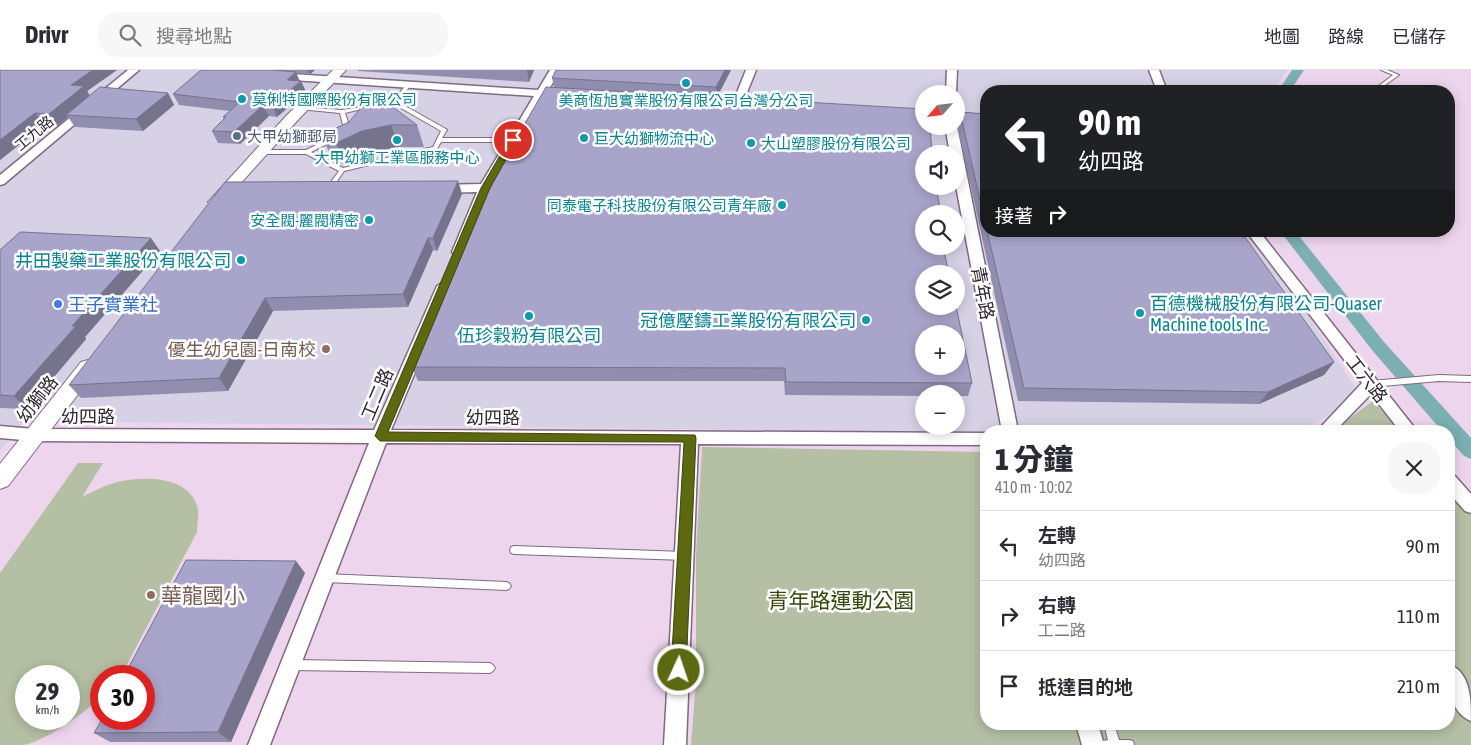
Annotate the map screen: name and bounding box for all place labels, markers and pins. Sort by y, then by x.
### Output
marker: 美商恆旭實業股份有限公司台灣分公司 [680,77,692,89]
place label: 莫俐特國際股份有限公司 [252,91,417,108]
place label: 美商恆旭實業股份有限公司台灣分公司 [558,92,814,109]
marker: 莫俐特國際股份有限公司 [236,93,248,105]
pin [492,119,534,161]
place label: 大甲幼獅郵局 [247,128,337,145]
marker: 大甲幼獅郵局 [231,130,243,142]
place label: 巨大幼獅物流中心 [594,130,714,147]
marker: 巨大幼獅物流中心 [578,132,590,144]
marker: 大甲幼獅工業區服務中心 [391,134,403,146]
place label: 大山塑膠股份有限公司 [761,135,911,152]
marker: 大山塑膠股份有限公司 [745,137,757,149]
place label: 大甲幼獅工業區服務中心 [314,149,480,166]
place label: 同泰電子科技股份有限公司青年廠 [547,197,772,214]
marker: 同泰電子科技股份有限公司青年廠 [776,199,788,211]
place label: 安全閥-麗閥精密 [250,212,359,229]
marker: 安全閥-麗閥精密 [363,214,375,226]
place label: 井田製藥工業股份有限公司 [15,250,231,271]
marker: 井田製藥工業股份有限公司 [235,254,247,266]
place label: 百德機械股份有限公司-Quaser Machine tools Inc. [1150,293,1383,335]
place label: 王子實業社 [68,294,158,315]
marker: 王子實業社 [52,298,64,310]
marker: 百德機械股份有限公司-Quaser Machine tools Inc. [1134,307,1146,319]
marker: 伍珍穀粉有限公司 [523,310,535,322]
place label: 冠億壓鑄工業股份有限公司 [640,310,856,331]
marker: 冠億壓鑄工業股份有限公司 [860,314,872,326]
place label: 伍珍穀粉有限公司 [457,325,601,346]
place label: 優生幼兒園-日南校 [168,339,316,360]
marker: 優生幼兒園-日南校 [320,343,332,355]
place label: 華龍國小 [161,583,245,607]
marker: 華龍國小 [145,589,157,601]

